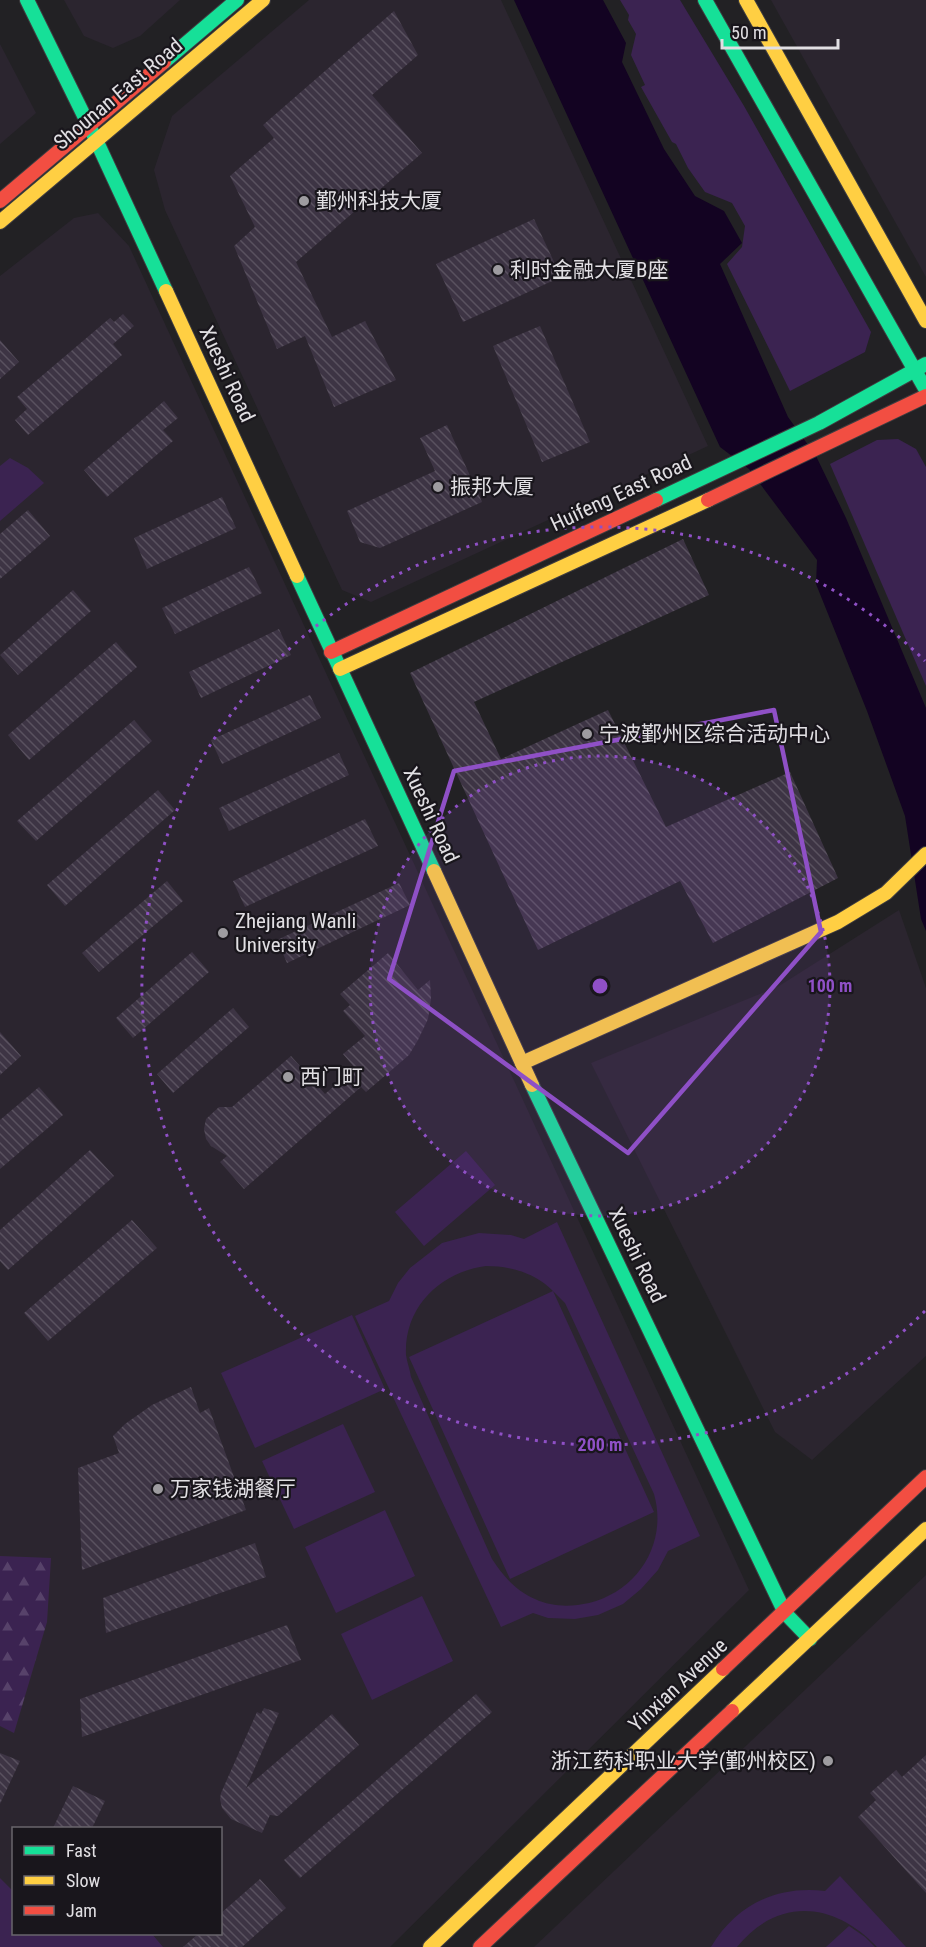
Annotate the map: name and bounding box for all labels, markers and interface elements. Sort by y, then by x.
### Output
scale bar [722,12,838,50]
text: 50 m [731,22,766,43]
street label: Shounan East Road [49,33,187,155]
place label: 鄞州科技大厦 [316,189,442,213]
marker: 鄞州科技大厦 [297,194,311,208]
place label: 利时金融大厦B座 [510,258,668,282]
marker: 利时金融大厦B座 [491,263,505,277]
street label: Xueshi Road [194,322,260,426]
street label: Huifeng East Road [547,450,695,536]
place label: 振邦大厦 [450,475,534,499]
marker: 振邦大厦 [431,480,445,494]
place label: 宁波鄞州区综合活动中心 [599,722,830,746]
marker: 宁波鄞州区综合活动中心 [580,727,594,741]
street label: Xueshi Road [398,763,464,867]
place label: Zhejiang Wanli University [235,909,356,957]
marker: Zhejiang Wanli University [216,926,230,940]
text: 100 m [808,975,852,996]
centre of rings [590,976,610,996]
place label: 西门町 [300,1065,363,1089]
marker: 西门町 [281,1070,295,1084]
street label: Xueshi Road [604,1204,670,1306]
text: 200 m [578,1434,622,1455]
place label: 万家钱湖餐厅 [170,1477,296,1501]
marker: 万家钱湖餐厅 [151,1482,165,1496]
street label: Yinxian Avenue [624,1633,732,1737]
place label: 浙江药科职业大学(鄞州校区) [551,1749,816,1773]
marker: 浙江药科职业大学(鄞州校区) [821,1754,835,1768]
legend [12,1827,222,1935]
text: Fast [66,1840,97,1861]
text: Slow [66,1870,101,1891]
text: Jam [66,1900,97,1921]

